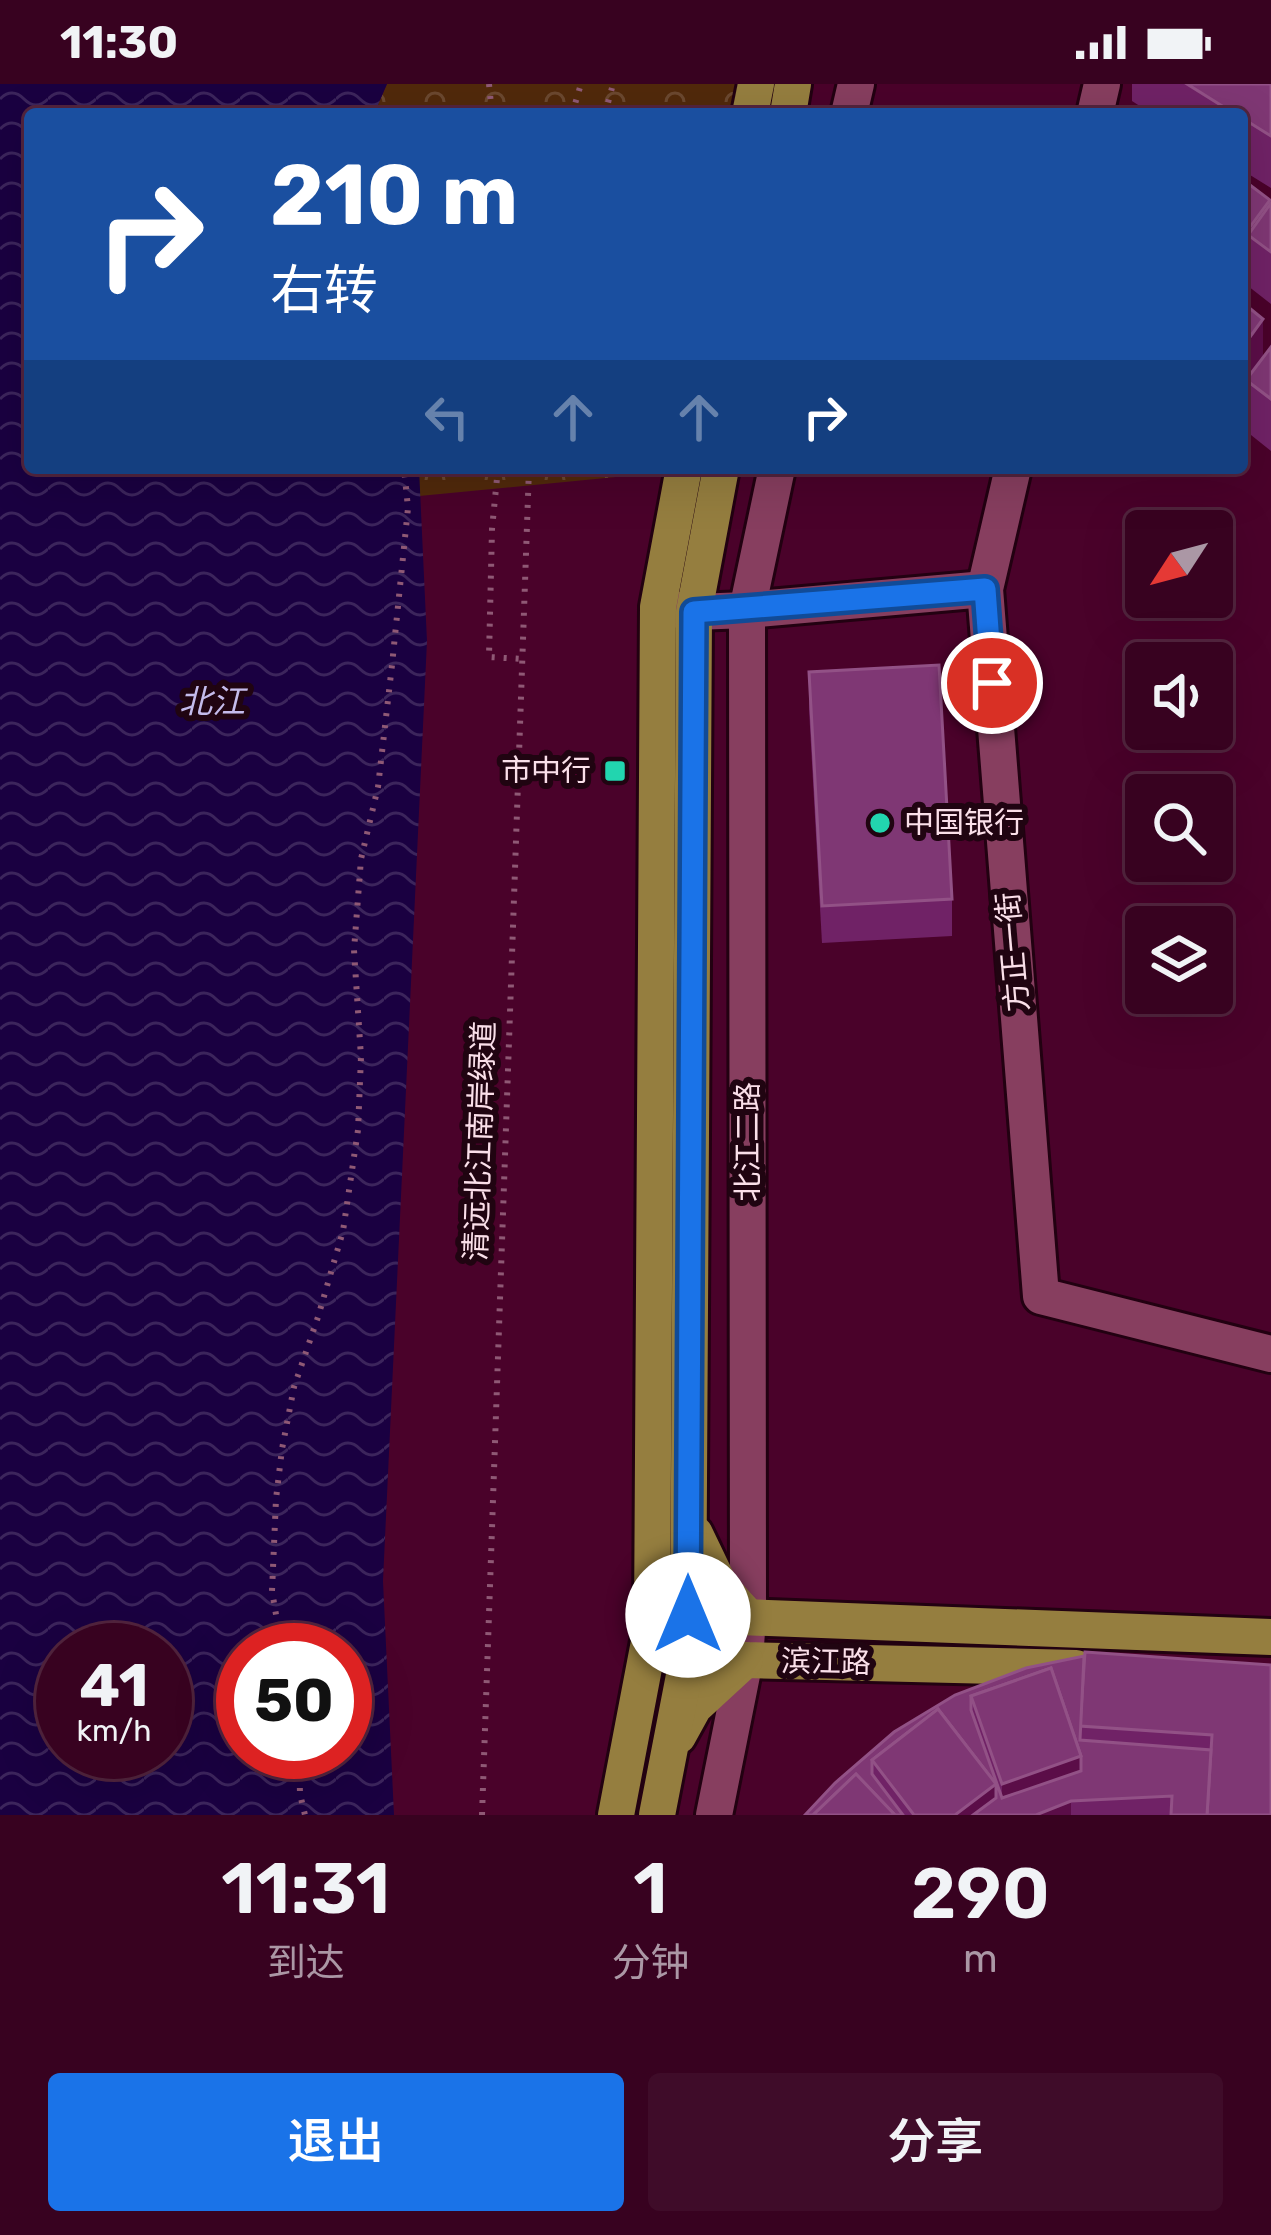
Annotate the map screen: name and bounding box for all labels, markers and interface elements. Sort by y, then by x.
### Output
text: 11:30 [60,16,178,69]
text: 210 m [270,145,518,245]
icon: right [72,156,228,312]
text: 右转 [270,259,378,323]
icon: left [414,384,480,450]
icon: ahead [540,384,606,450]
icon: ahead [666,384,732,450]
icon: right [792,384,858,450]
north arrow [1125,510,1233,618]
map controls [1125,510,1233,1014]
pin [941,632,1043,734]
button: sound [1125,642,1233,750]
icon: arrive [959,650,1025,716]
water label: 北江 [179,682,248,721]
place label: 市中行 [501,753,591,789]
marker: 市中行 [602,758,628,784]
button: search [1125,774,1233,882]
place label: 中国银行 [904,805,1024,841]
marker: 中国银行 [867,810,893,836]
street label: 方正一街 [990,891,1036,1013]
button: layers [1125,906,1233,1014]
street label: 清远北江南岸绿道 [458,1020,502,1262]
street label: 北江二路 [730,1082,766,1202]
position arrow [625,1552,751,1678]
speed limit sign: 50 [216,1623,372,1779]
street label: 滨江路 [781,1643,871,1681]
text: 41 [79,1650,149,1721]
text: km/h [77,1713,151,1749]
text: 11:31 [221,1846,390,1931]
text: 1 [633,1846,668,1931]
text: 290 [911,1851,1050,1936]
text: m [963,1936,998,1982]
text: 到达 [267,1940,345,1986]
text: 分钟 [612,1940,690,1986]
button: 退出 [48,2073,624,2211]
button: 分享 [648,2073,1223,2211]

